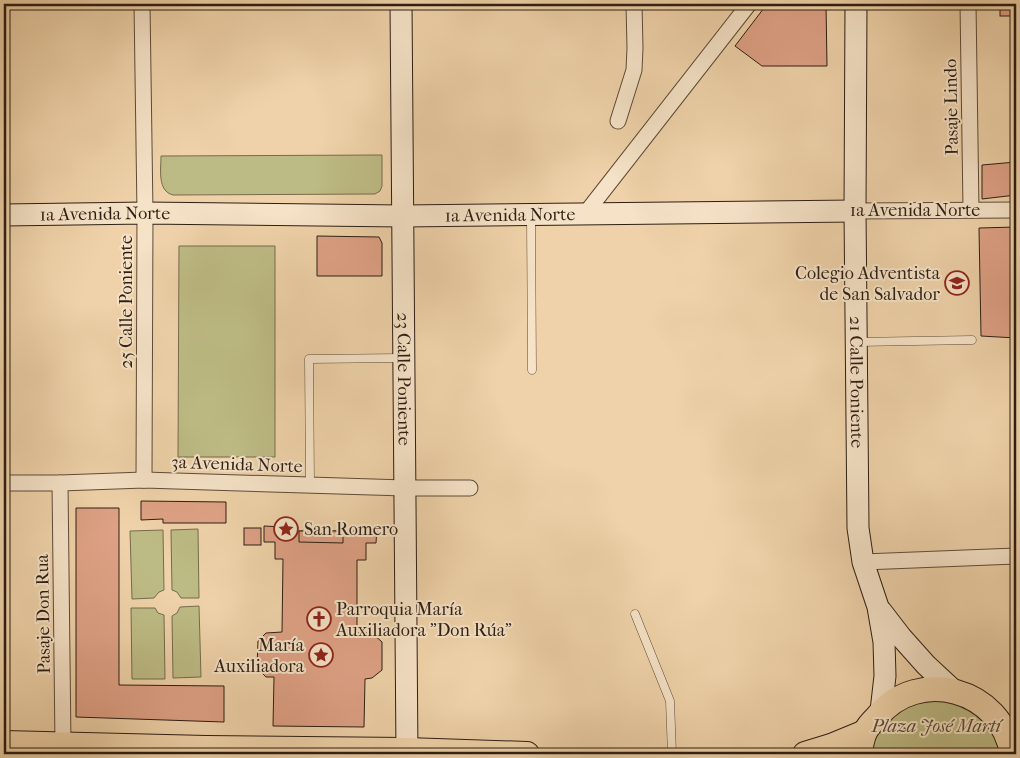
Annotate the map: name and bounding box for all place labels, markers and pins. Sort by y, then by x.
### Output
place label: Colegio Adventista de San Salvador [795,263,941,305]
school or university icon: Colegio Adventista de San Salvador [944,270,970,296]
place icon: San Romero [273,516,299,542]
place label: San Romero [304,519,398,540]
place label: Parroquia María Auxiliadora "Don Rúa" [335,599,512,641]
church icon: Parroquia María Auxiliadora "Don Rúa" [306,606,332,632]
place label: María Auxiliadora [213,635,305,677]
place icon: María Auxiliadora [308,642,334,668]

